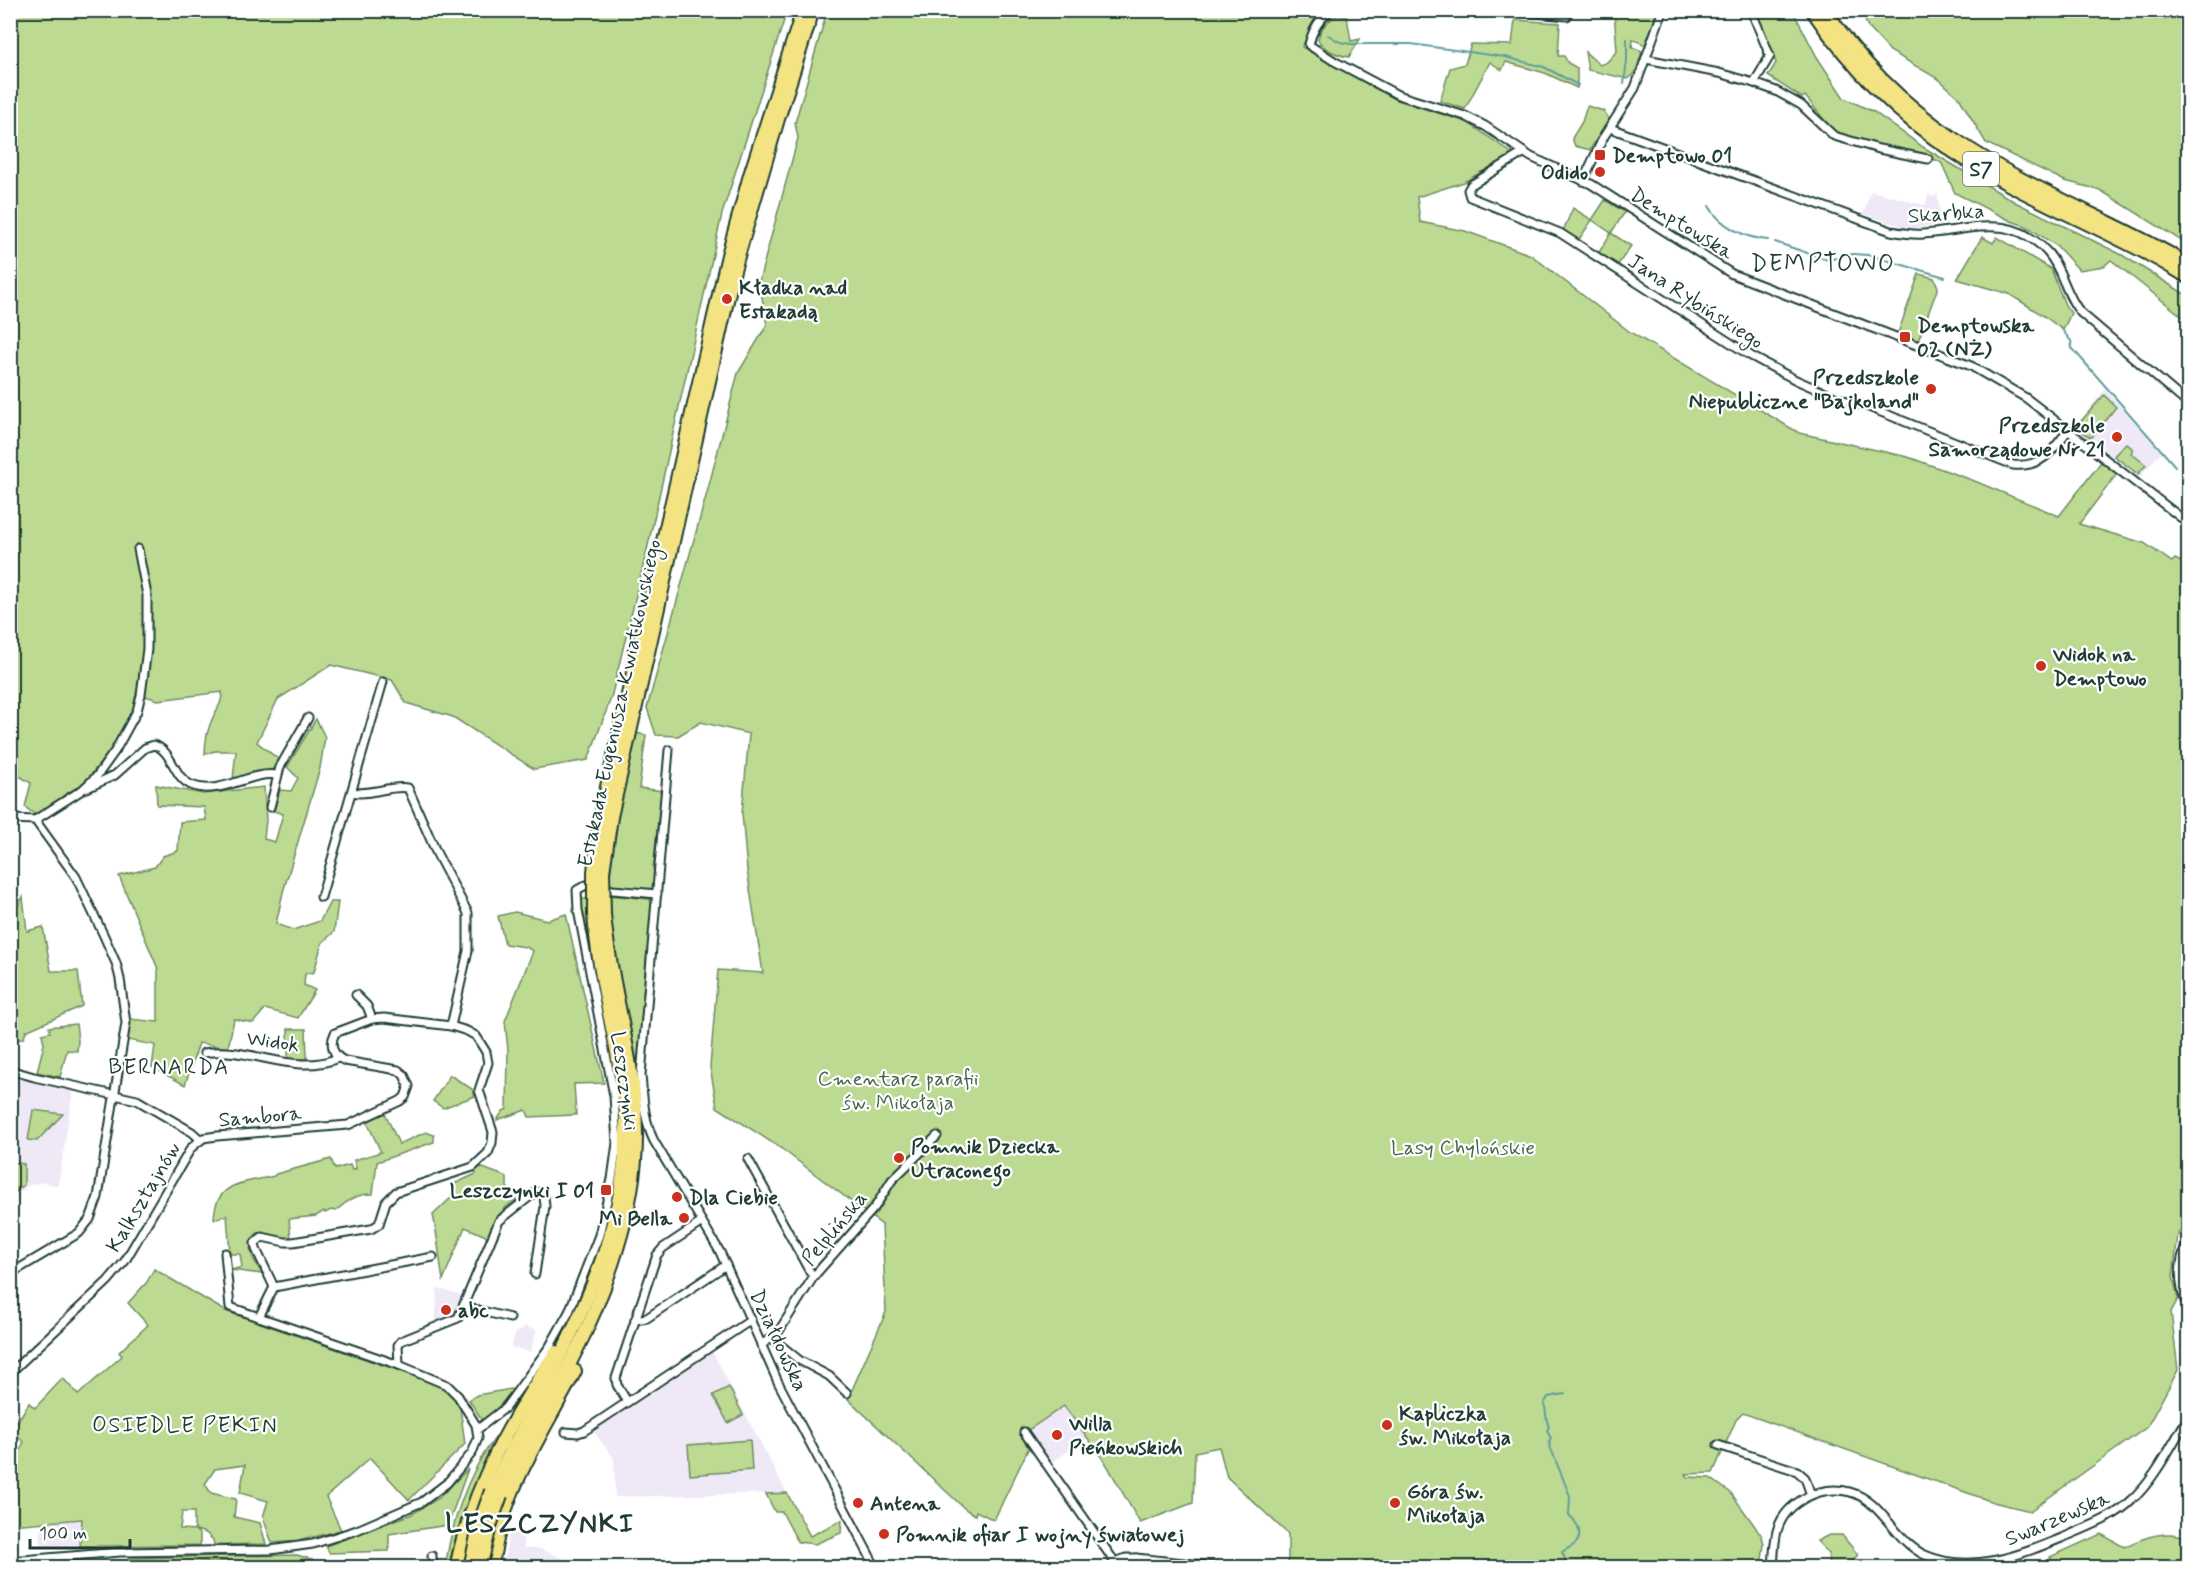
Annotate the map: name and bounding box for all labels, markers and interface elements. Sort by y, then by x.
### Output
place label: Demptowo 01 [1612,142,1732,170]
marker: Demptowo 01 [1593,148,1607,162]
road number: S7 [1963,152,1999,186]
place label: Odido [1541,159,1588,187]
marker: Odido [1593,165,1607,179]
street label: Demptowska [1624,181,1739,267]
street label: Skarbka [1907,197,1985,231]
street label: Jana Rybińskiego [1622,247,1769,357]
district label: DEMPTOWO [1751,249,1895,280]
place label: Kładka nad Estakadą [739,274,847,326]
marker: Kładka nad Estakadą [720,292,734,306]
place label: Demptowska 02 (NŻ) [1917,312,2035,364]
marker: Demptowska 02 (NŻ) [1898,330,1912,344]
place label: Przedszkole Niepubliczne "Bajkoland" [1689,364,1919,416]
marker: Przedszkole Niepubliczne "Bajkoland" [1924,382,1938,396]
place label: Przedszkole Samorządowe Nr 21 [1929,412,2105,464]
marker: Przedszkole Samorządowe Nr 21 [2110,430,2124,444]
street label: Estakada Eugeniusza Kwiatkowskiego [572,537,669,870]
place label: Widok na Demptowo [2052,641,2147,693]
marker: Widok na Demptowo [2034,659,2048,673]
street label: Widok [245,1024,301,1060]
street label: Leszczynki [603,1030,645,1133]
district label: BERNARDA [108,1054,230,1082]
park label: Cmentarz parafii św. Mikołaja [817,1065,979,1117]
street label: Sambora [217,1099,303,1135]
place label: Pomnik Dziecka Utraconego [911,1133,1061,1187]
park label: Lasy Chylońskie [1391,1134,1535,1162]
street label: Kalksztajnów [100,1137,188,1258]
marker: Pomnik Dziecka Utraconego [892,1151,906,1165]
place label: Leszczynki I 01 [450,1177,594,1205]
marker: Leszczynki I 01 [599,1183,613,1197]
place label: Dla Ciebie [689,1184,778,1212]
street label: Pelplińska [795,1185,874,1272]
marker: Dla Ciebie [670,1190,684,1204]
place label: Mi Bella [599,1205,673,1233]
marker: Mi Bella [677,1211,691,1225]
street label: Działdowska [742,1285,814,1396]
place label: abc [458,1297,489,1325]
marker: abc [439,1303,453,1317]
place label: Kapliczka św. Mikołaja [1398,1400,1511,1452]
place label: Willa Pieńkowskich [1068,1410,1183,1462]
district label: OSIEDLE PEKIN [92,1412,278,1440]
marker: Kapliczka św. Mikołaja [1380,1418,1394,1432]
marker: Willa Pieńkowskich [1050,1428,1064,1442]
place label: Góra św. Mikołaja [1407,1478,1485,1530]
street label: Swarzewska [2001,1484,2114,1553]
place label: Antena [870,1490,941,1518]
marker: Antena [851,1496,865,1510]
marker: Góra św. Mikołaja [1388,1496,1402,1510]
district label: LESZCZYNKI [445,1507,635,1542]
scale bar [30,1512,130,1550]
place label: Pomnik ofiar I wojny światowej [896,1521,1184,1549]
text: 100 m [39,1522,87,1546]
marker: Pomnik ofiar I wojny światowej [877,1527,891,1541]

